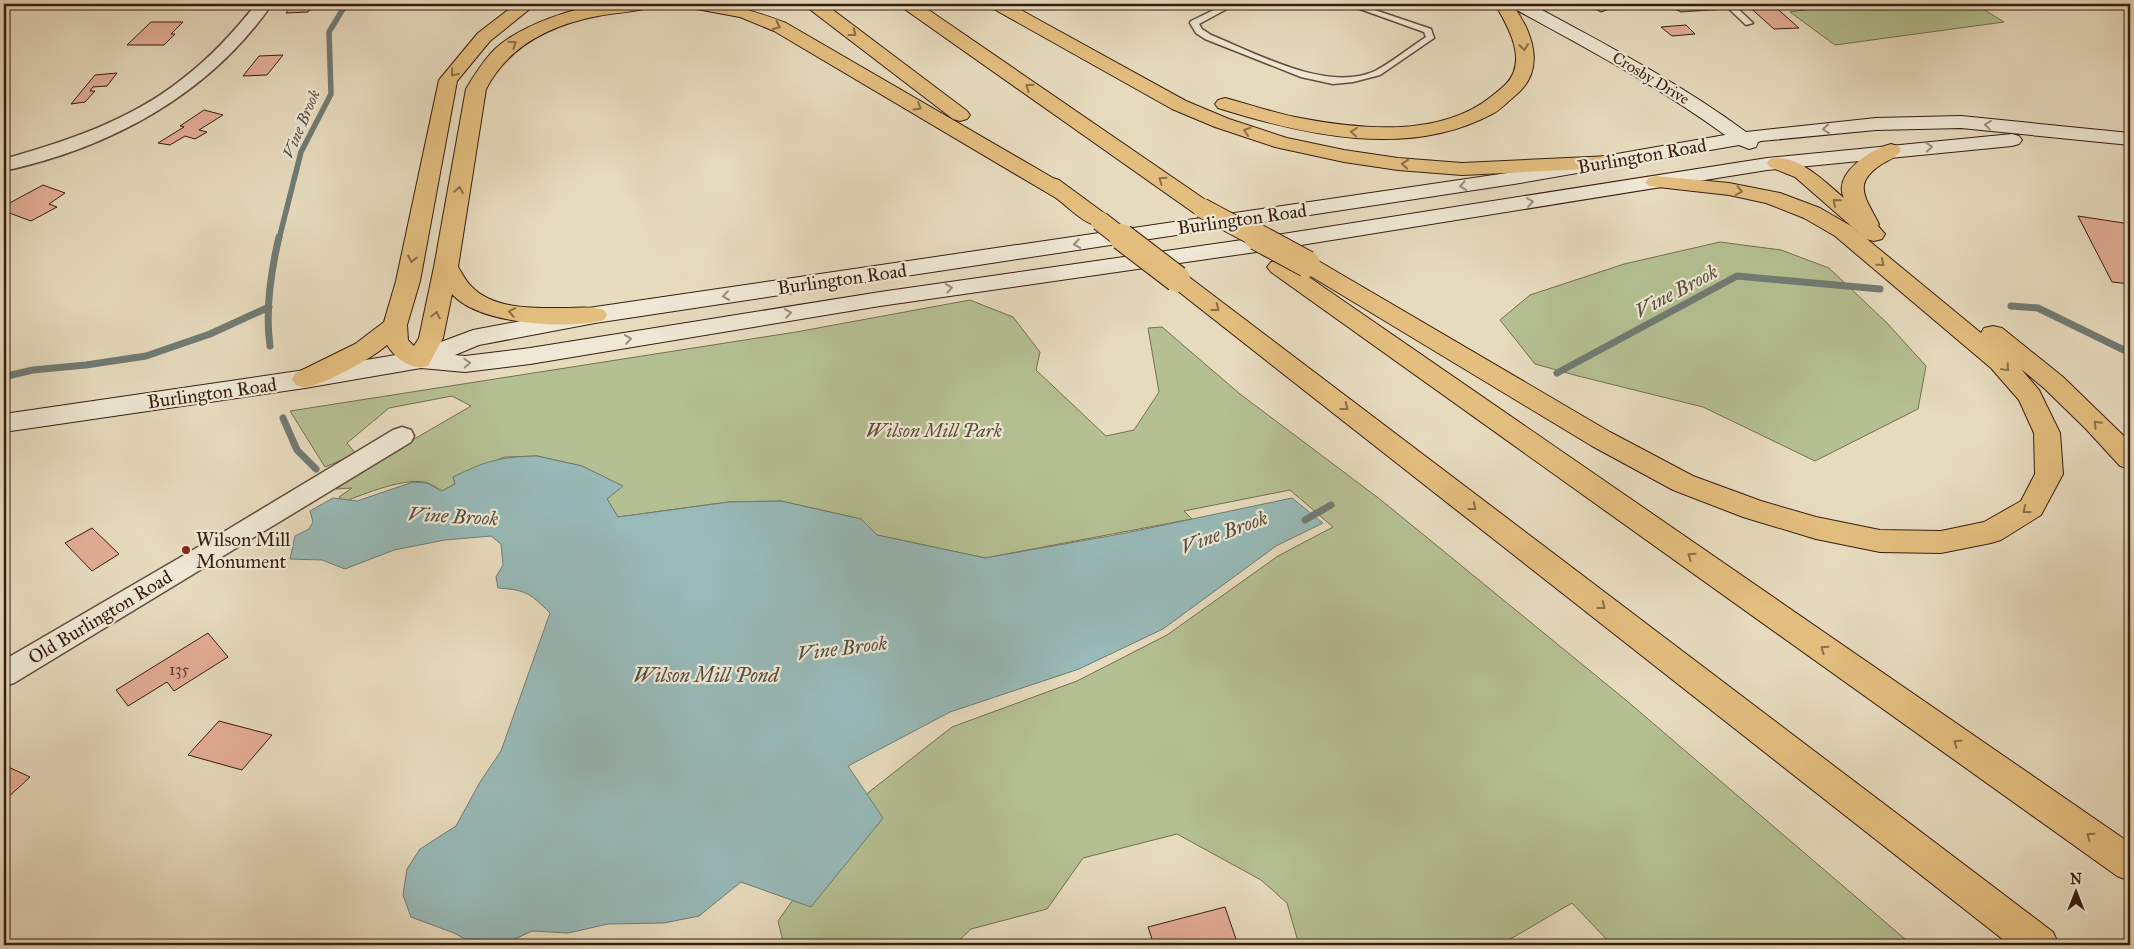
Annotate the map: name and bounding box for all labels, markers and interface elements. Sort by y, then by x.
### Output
one-way arrow [772,20,781,31]
one-way arrow [847,27,857,36]
one-way arrow [508,41,517,50]
one-way arrow [1518,43,1529,51]
street label: Crosby Drive [1609,48,1693,109]
one-way arrow [451,68,460,77]
one-way arrow [1025,84,1035,93]
water label: Vine Brook [278,87,324,161]
one-way arrow [913,101,922,111]
one-way arrow [1984,120,1992,131]
one-way arrow [1821,123,1829,134]
one-way arrow [1350,126,1358,137]
one-way arrow [1243,127,1251,137]
street label: Burlington Road [1576,133,1709,180]
one-way arrow [1925,142,1933,153]
one-way arrow [1401,159,1409,170]
one-way arrow [1158,177,1168,186]
one-way arrow [1458,180,1466,191]
one-way arrow [454,185,464,194]
one-way arrow [1734,186,1743,196]
one-way arrow [1525,197,1534,207]
street label: Burlington Road [1176,198,1309,240]
one-way arrow [1833,199,1842,208]
one-way arrow [1073,238,1081,248]
one-way arrow [407,254,418,263]
one-way arrow [1876,257,1885,266]
street label: Burlington Road [776,258,909,300]
water label: Vine Brook [1630,259,1722,323]
one-way arrow [945,284,953,294]
one-way arrow [721,290,729,301]
one-way arrow [1210,303,1219,311]
one-way arrow [508,308,516,318]
one-way arrow [785,308,793,319]
one-way arrow [430,310,441,319]
one-way arrow [624,335,632,345]
one-way arrow [464,358,472,369]
one-way arrow [2000,362,2009,371]
street label: Burlington Road [146,372,279,414]
one-way arrow [1339,402,1348,410]
park label: Wilson Mill Park [866,419,1002,442]
one-way arrow [2094,420,2103,429]
one-way arrow [1467,501,1477,510]
water label: Vine Brook [407,502,499,530]
one-way arrow [2022,504,2032,513]
water label: Vine Brook [1177,505,1271,559]
place label: Wilson Mill Monument [196,528,291,573]
marker: Wilson Mill Monument [180,544,192,556]
one-way arrow [1687,553,1697,562]
street label: Old Burlington Road [24,565,177,670]
one-way arrow [1596,601,1605,609]
water label: Vine Brook [796,631,889,665]
one-way arrow [1820,646,1830,655]
house number: 135 [169,660,190,679]
water label: Wilson Mill Pond [633,663,780,687]
one-way arrow [1953,740,1963,749]
one-way arrow [2087,833,2096,842]
north arrow [2052,866,2102,916]
text: N [2070,871,2082,888]

